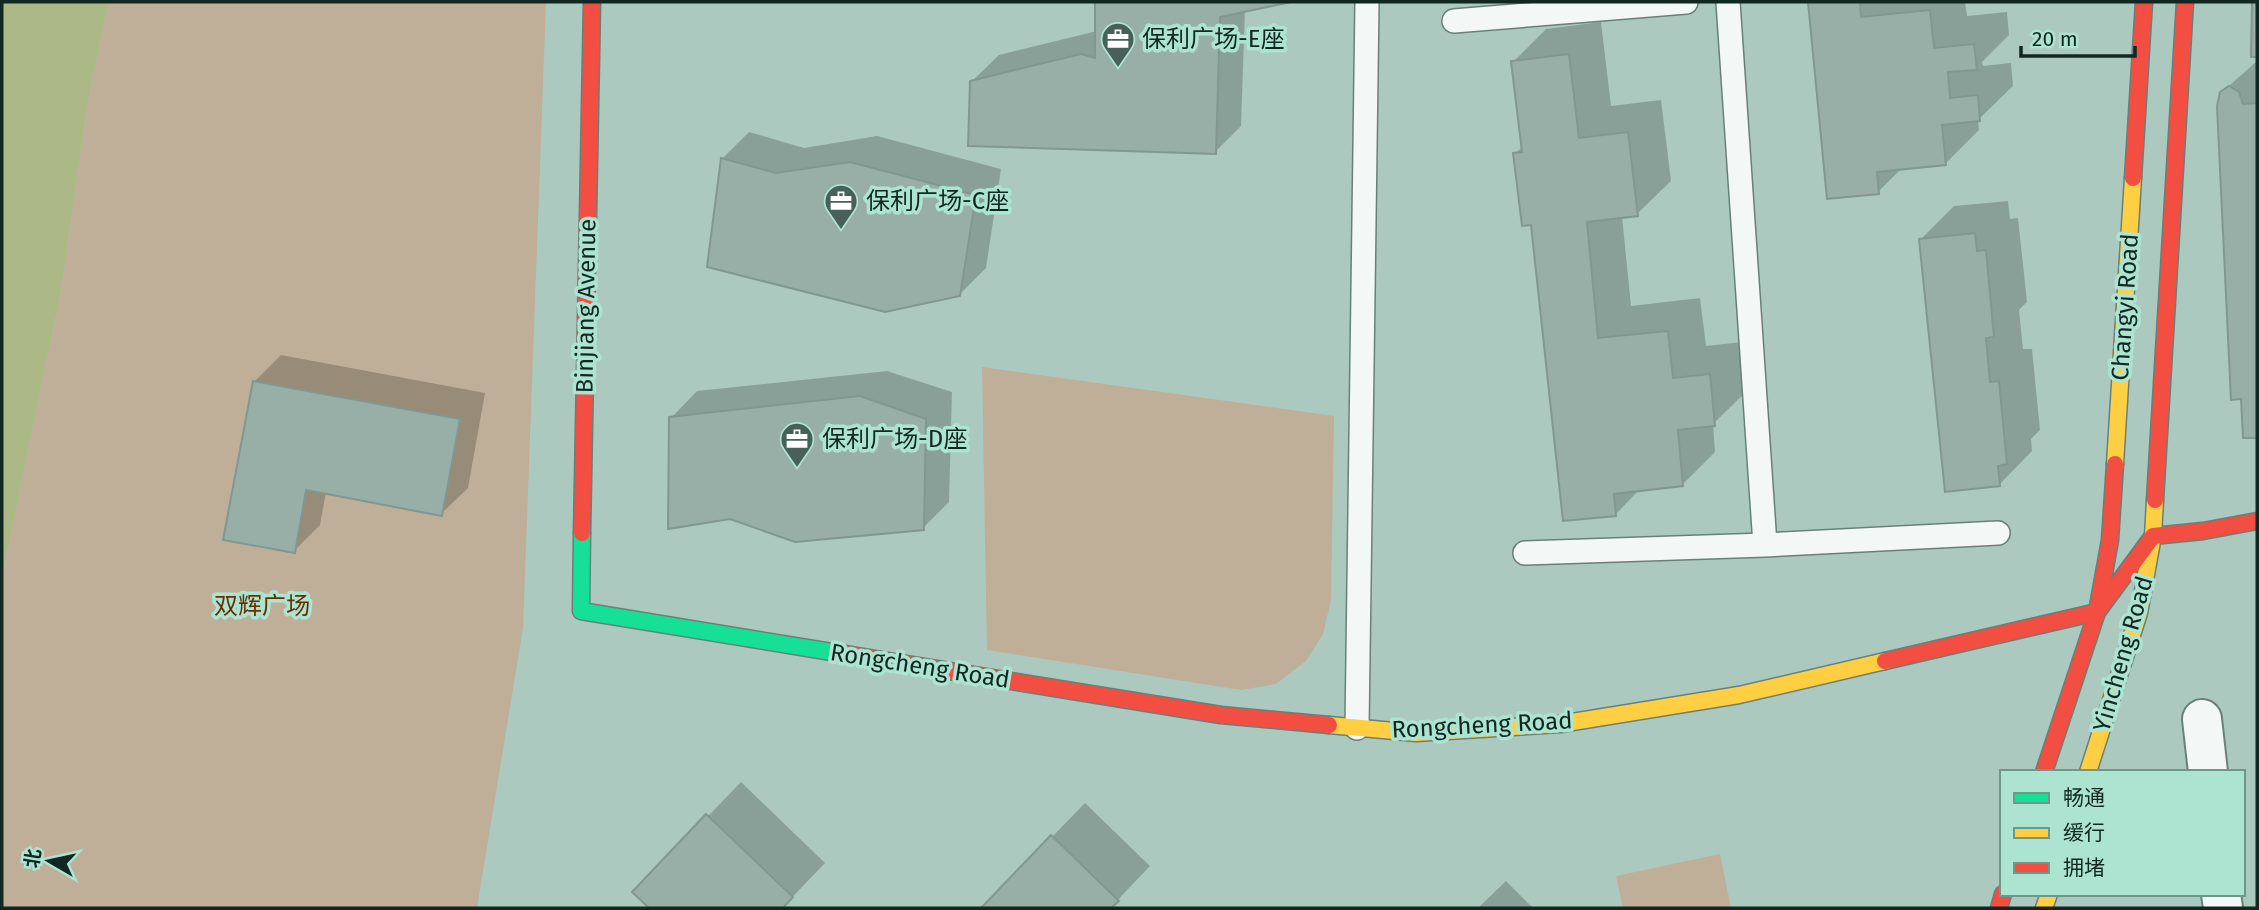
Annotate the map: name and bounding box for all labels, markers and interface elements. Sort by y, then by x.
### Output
scale bar [2021,14,2135,58]
office icon: 保利广场-E座 [1099,20,1137,69]
place label: 保利广场-E座 [1142,25,1285,53]
text: 20 m [2032,26,2078,52]
office icon: 保利广场-C座 [822,182,860,231]
place label: 保利广场-C座 [866,187,1009,215]
street label: Binjiang Avenue [570,219,602,393]
street label: Changyi Road [2106,233,2144,381]
office icon: 保利广场-D座 [778,420,816,469]
place label: 保利广场-D座 [822,425,967,453]
street label: Yincheng Road [2087,573,2159,735]
park label: 双辉广场 [214,592,310,620]
street label: Rongcheng Road [828,638,1012,694]
street label: Rongcheng Road [1391,706,1573,744]
legend [2000,770,2245,896]
text: 畅通 [2063,785,2105,811]
text: 缓行 [2063,820,2105,846]
north arrow [14,826,84,896]
text: 北 [20,847,46,870]
text: 拥堵 [2063,855,2105,881]

